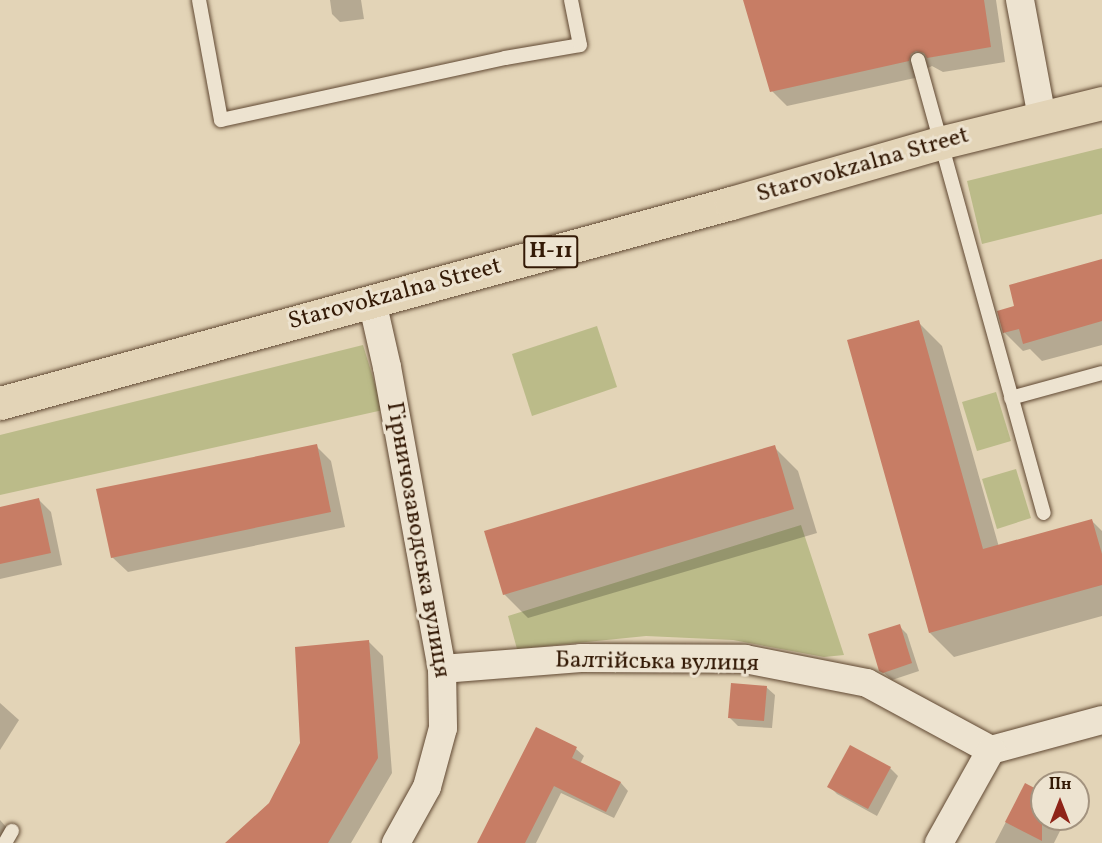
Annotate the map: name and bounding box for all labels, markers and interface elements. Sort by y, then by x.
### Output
street label: Starovokzalna Street [754,122,972,210]
road number: Н-11 [522,233,580,271]
street label: Starovokzalna Street [285,253,505,337]
street label: Гірничозаводська вулиця [379,400,455,680]
street label: Балтійська вулиця [555,647,759,679]
north arrow [1030,771,1090,831]
text: Пн [1049,774,1071,796]

